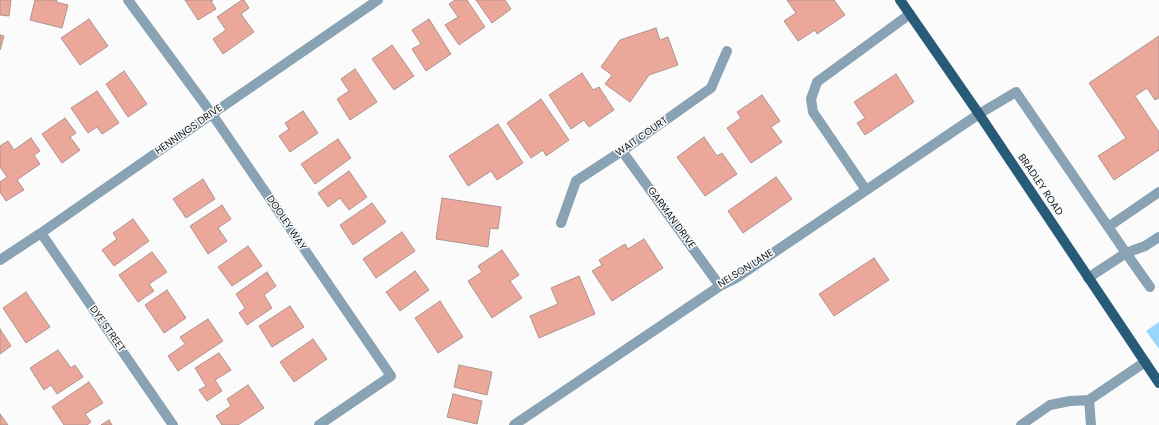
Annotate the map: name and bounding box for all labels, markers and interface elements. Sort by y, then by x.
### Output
street label: HENNINGS DRIVE [153,102,225,158]
street label: WAIT COURT [614,115,670,159]
street label: BRADLEY ROAD [1015,152,1065,218]
street label: GARMAN DRIVE [645,185,697,251]
street label: DOOLEY WAY [263,193,309,253]
street label: NELSON LANE [716,247,776,291]
street label: DYE STREET [87,304,127,354]

